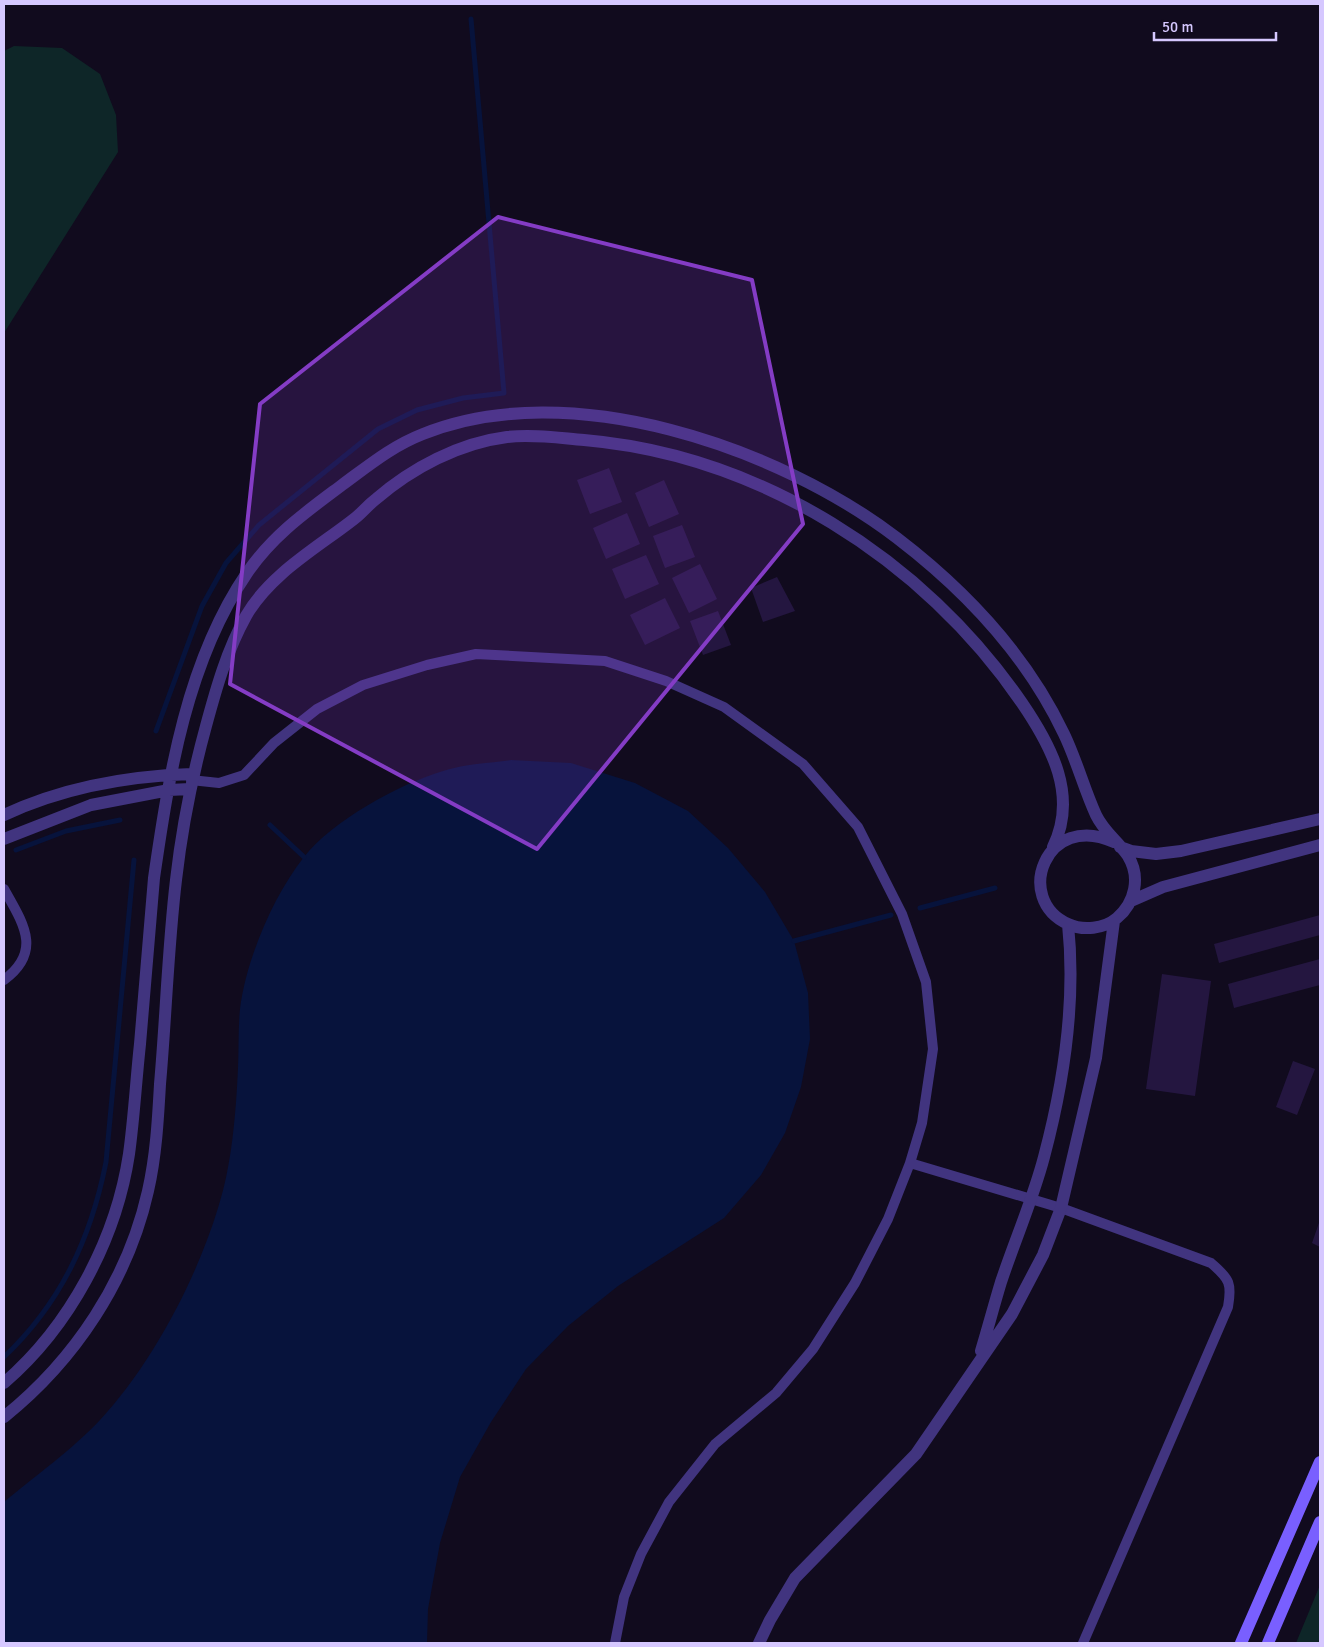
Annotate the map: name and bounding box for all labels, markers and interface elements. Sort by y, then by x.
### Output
scale bar [1154,10,1276,42]
text: 50 m [1162,18,1193,36]

